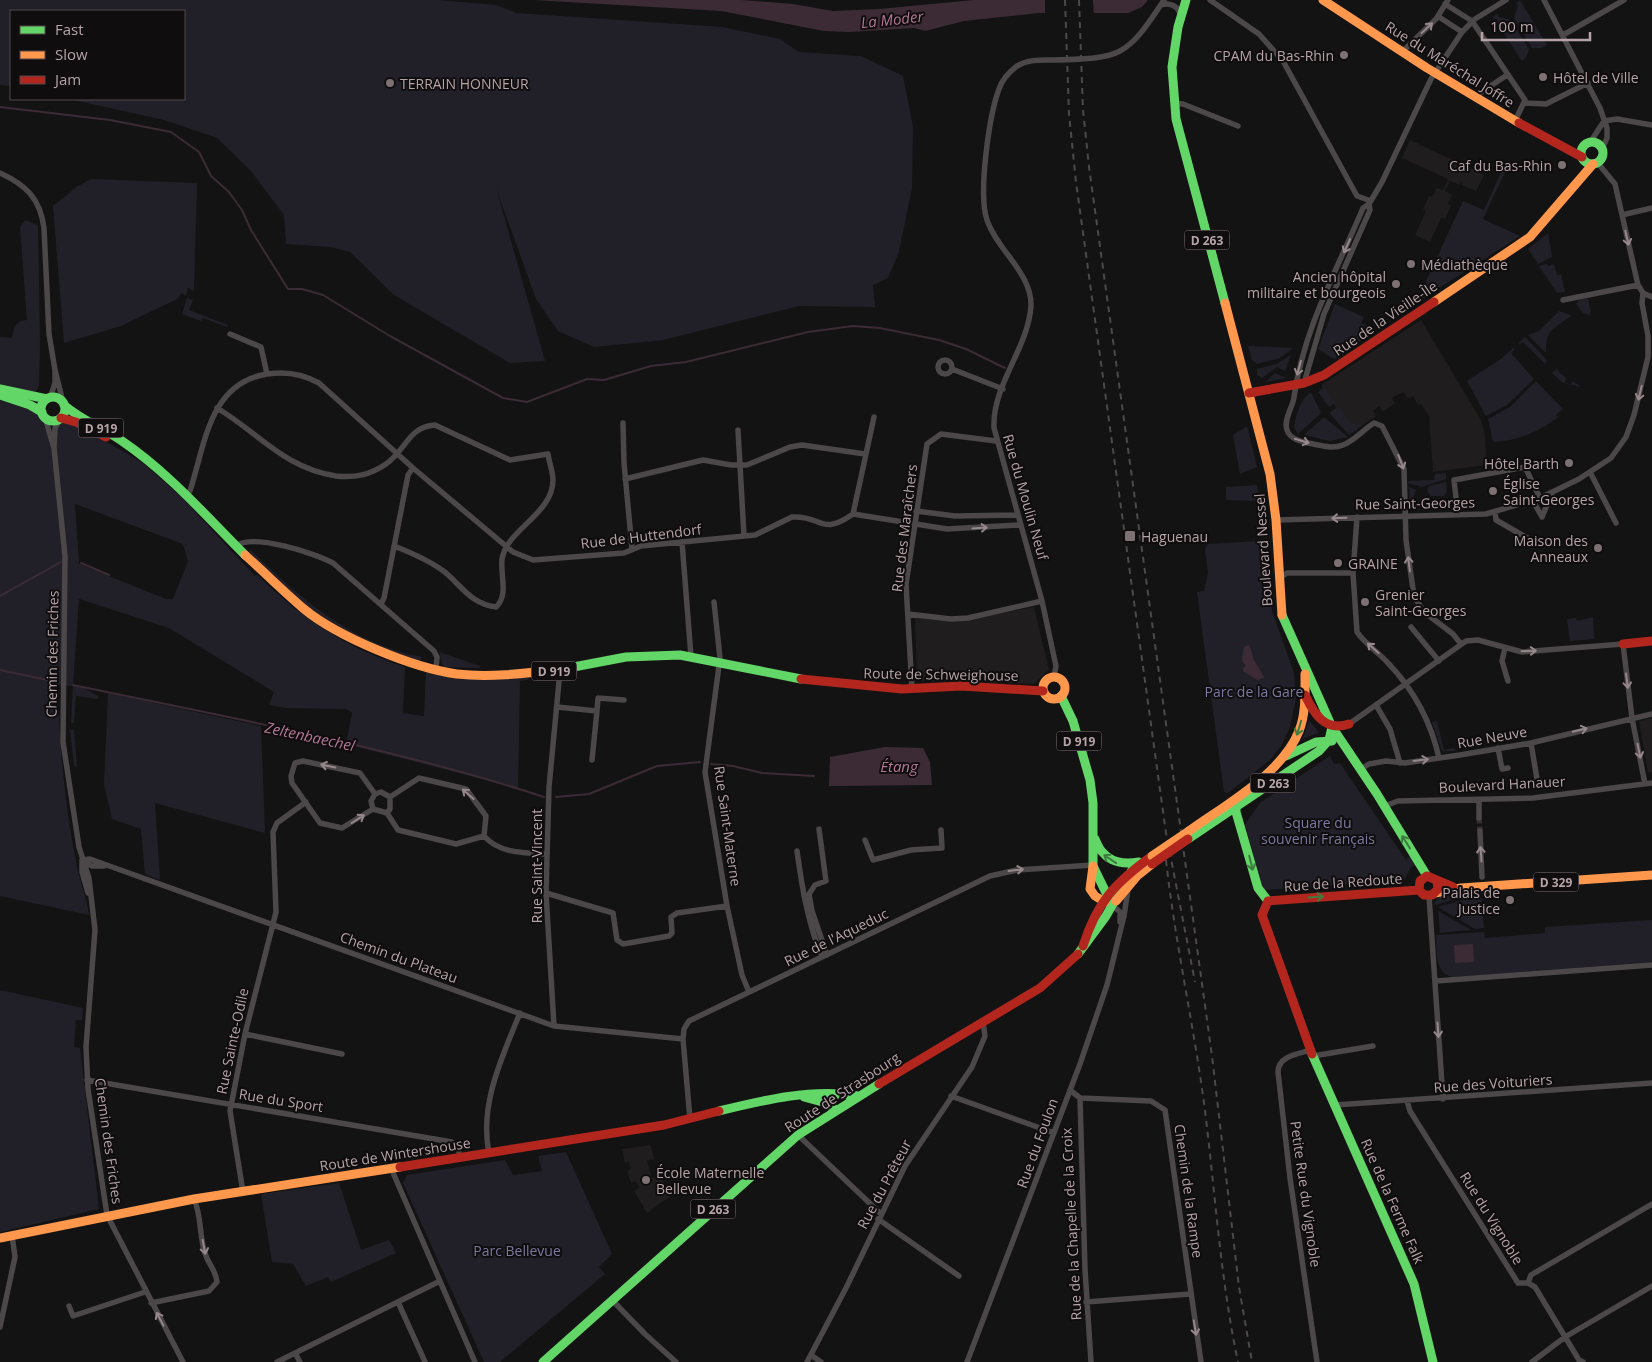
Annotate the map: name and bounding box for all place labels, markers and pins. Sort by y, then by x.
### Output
place label: CPAM du Bas-Rhin [1214,46,1334,65]
marker: CPAM du Bas-Rhin [1338,49,1350,61]
place label: Hôtel de Ville [1553,68,1639,87]
marker: Hôtel de Ville [1537,71,1549,83]
place label: TERRAIN HONNEUR [400,74,529,93]
marker: TERRAIN HONNEUR [384,77,396,89]
place label: Caf du Bas-Rhin [1449,156,1552,175]
marker: Caf du Bas-Rhin [1556,159,1568,171]
place label: Médiathèque [1421,255,1508,274]
marker: Médiathèque [1405,258,1417,270]
place label: Ancien hôpital militaire et bourgeois [1247,267,1386,302]
marker: Ancien hôpital militaire et bourgeois [1390,278,1402,290]
place label: Hôtel Barth [1484,454,1559,473]
marker: Hôtel Barth [1563,457,1575,469]
place label: Église Saint-Georges [1503,474,1595,509]
marker: Église Saint-Georges [1487,485,1499,497]
place label: Haguenau [1141,527,1208,546]
marker: Haguenau [1123,529,1137,543]
place label: Maison des Anneaux [1514,531,1589,566]
marker: Maison des Anneaux [1592,542,1604,554]
place label: GRAINE [1348,554,1398,573]
marker: GRAINE [1332,557,1344,569]
place label: Grenier Saint-Georges [1375,585,1467,620]
marker: Grenier Saint-Georges [1359,596,1371,608]
place label: Palais de Justice [1442,883,1500,918]
marker: Palais de Justice [1504,894,1516,906]
place label: École Maternelle Bellevue [656,1163,764,1198]
marker: École Maternelle Bellevue [640,1174,652,1186]

